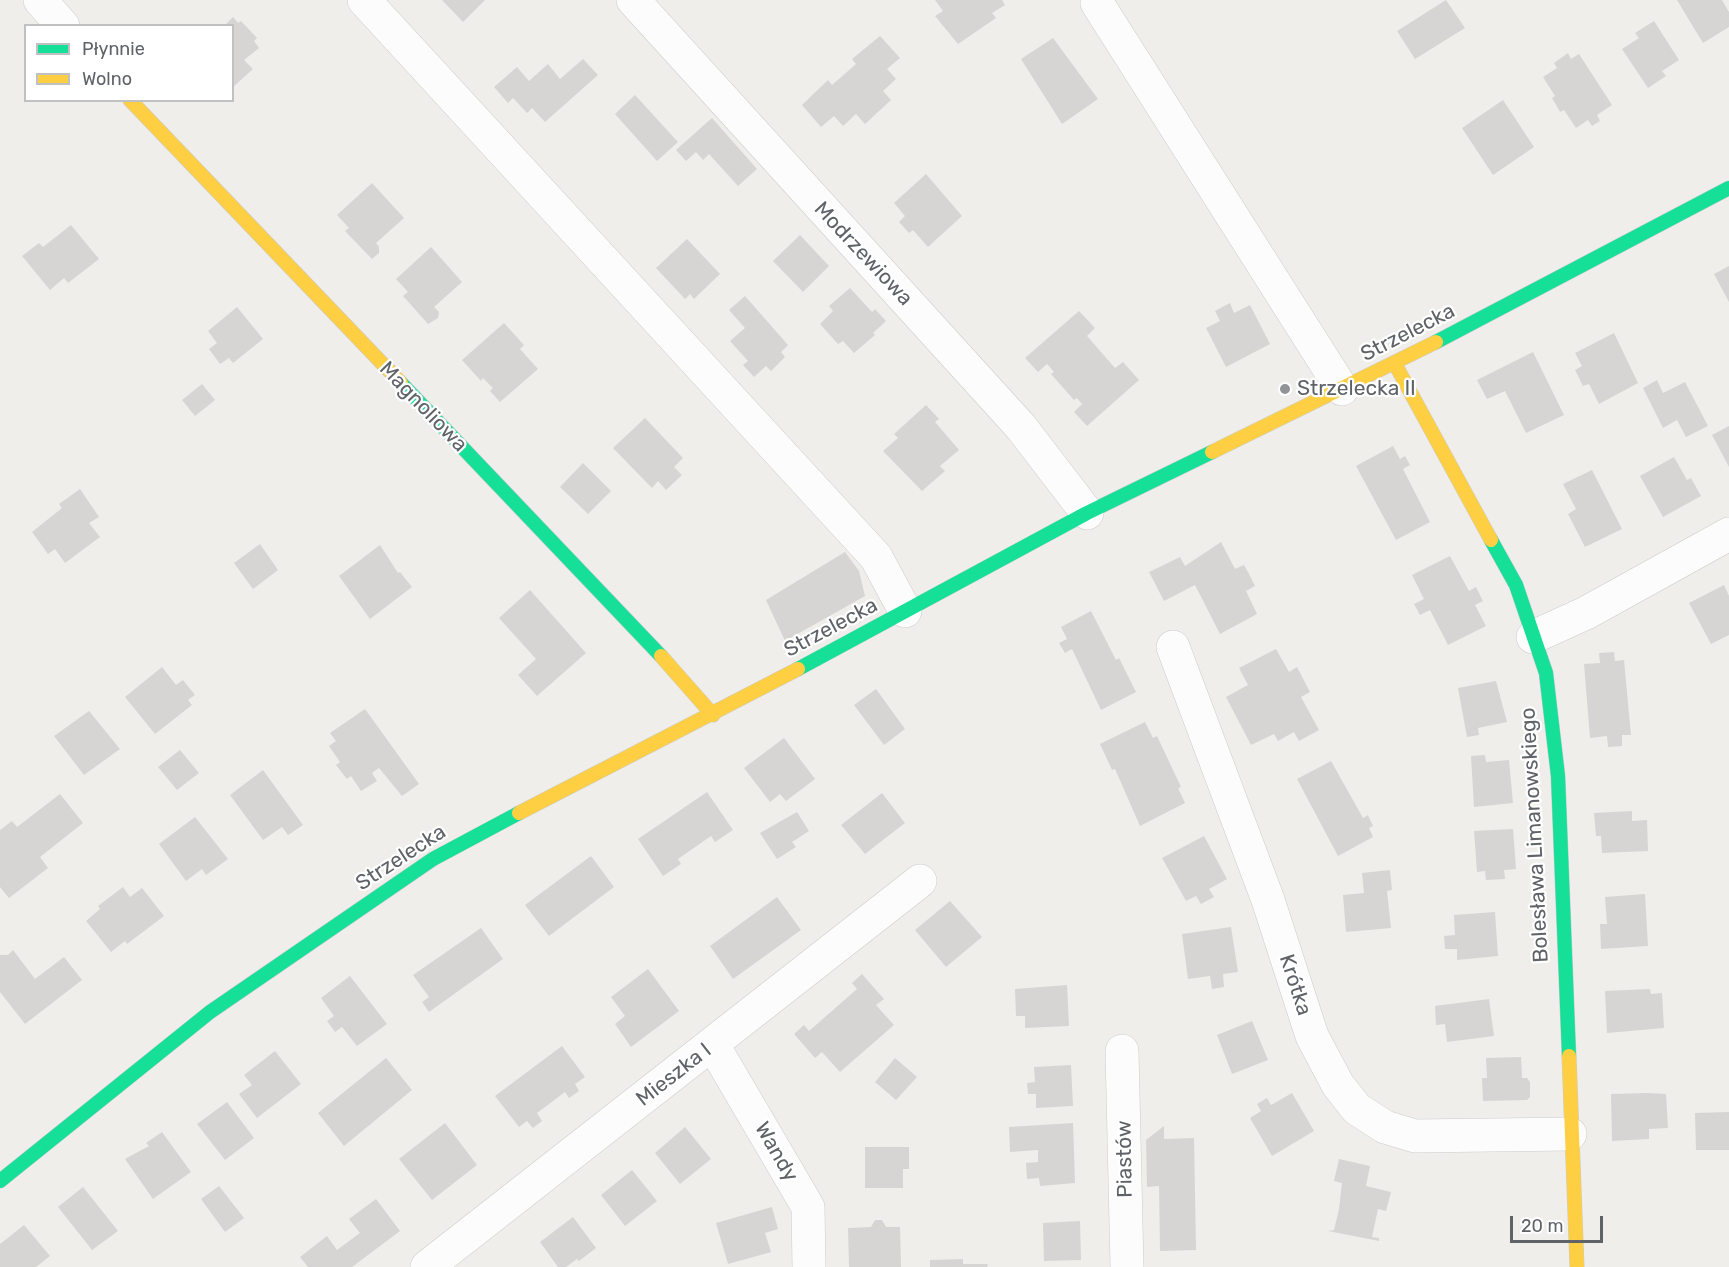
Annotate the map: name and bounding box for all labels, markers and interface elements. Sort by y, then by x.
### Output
legend [24,24,234,102]
text: Płynnie [82,38,145,60]
text: Wolno [82,68,132,90]
street label: Modrzewiowa [808,197,918,311]
street label: Strzelecka [1357,299,1459,367]
street label: Magnoliowa [374,357,472,457]
place label: Strzelecka II [1297,376,1416,402]
marker: Strzelecka II [1278,382,1292,396]
street label: Strzelecka [780,593,882,663]
street label: Bolesława Limanowskiego [1516,707,1554,963]
street label: Strzelecka [351,820,451,896]
street label: Krótka [1273,951,1317,1019]
street label: Mieszka I [632,1038,716,1112]
street label: Wandy [749,1118,803,1186]
street label: Piastów [1112,1120,1138,1198]
scale bar [1513,1204,1606,1242]
text: 20 m [1521,1215,1563,1237]

